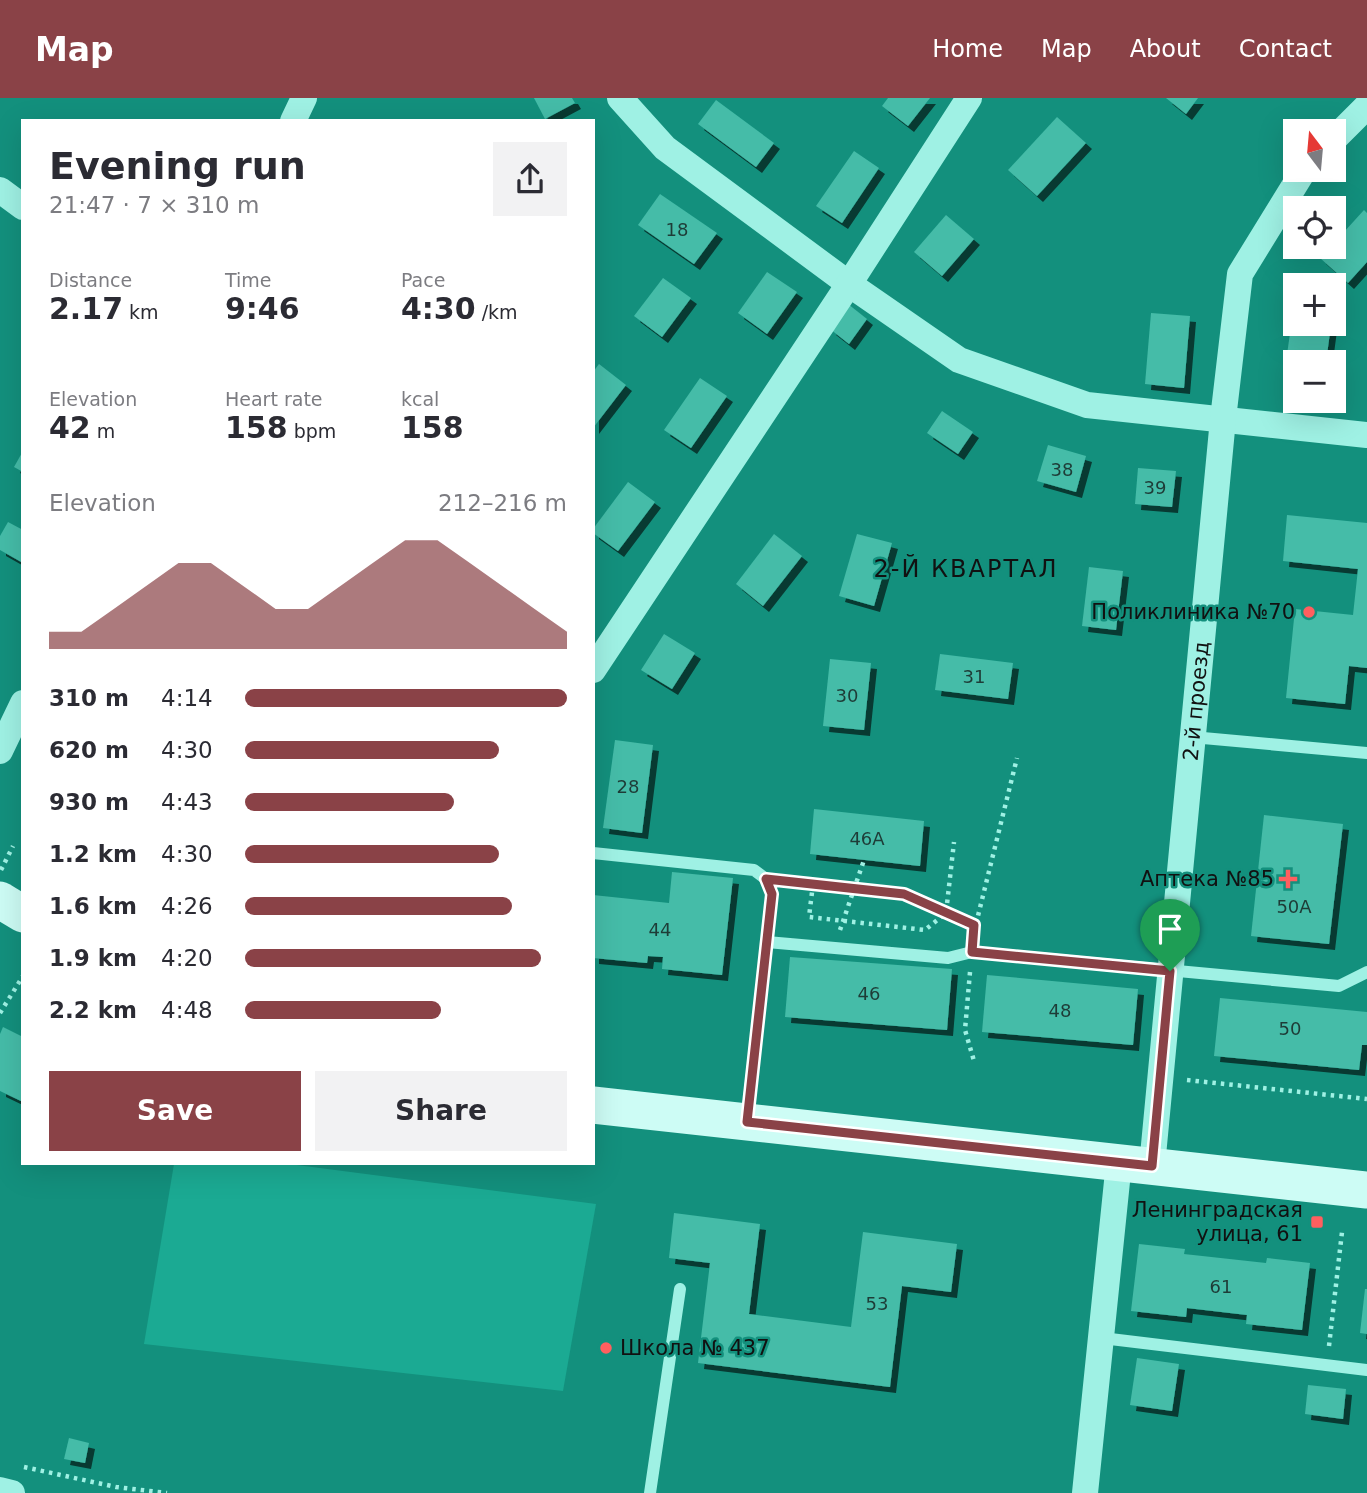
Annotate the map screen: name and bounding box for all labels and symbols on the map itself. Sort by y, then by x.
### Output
north arrow [1283,119,1346,182]
house number: 18 [666,219,688,240]
house number: 38 [1051,459,1073,480]
house number: 39 [1144,477,1166,498]
district label: 2-Й КВАРТАЛ [873,554,1059,583]
place label: Поликлиника №70 [1091,600,1295,624]
marker: Поликлиника №70 [1301,604,1317,620]
street label: 2-й проезд [1179,640,1214,762]
house number: 31 [963,666,985,687]
house number: 30 [836,685,858,706]
house number: 28 [617,776,639,797]
house number: 46А [849,828,885,849]
place label: Аптека №85 [1140,867,1274,891]
marker: Аптека №85 [1280,871,1296,887]
house number: 50А [1276,896,1312,917]
pin [1140,899,1200,971]
house number: 44 [649,919,671,940]
house number: 46 [858,983,880,1004]
house number: 48 [1049,1000,1071,1021]
house number: 50 [1279,1018,1301,1039]
place label: Ленинградская улица, 61 [1132,1198,1303,1246]
marker: Ленинградская улица, 61 [1309,1214,1325,1230]
house number: 61 [1210,1276,1232,1297]
house number: 53 [866,1293,888,1314]
place label: Школа № 437 [620,1336,770,1360]
marker: Школа № 437 [598,1340,614,1356]

